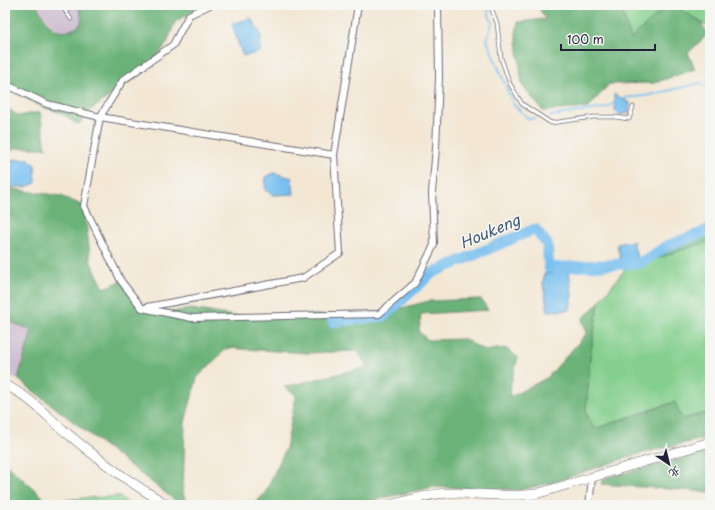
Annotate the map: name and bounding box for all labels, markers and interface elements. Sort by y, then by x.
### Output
scale bar [561,26,655,52]
text: 100 m [567,30,604,48]
water label: Houkeng [456,207,524,254]
north arrow [649,444,689,484]
text: 北 [666,462,684,483]

